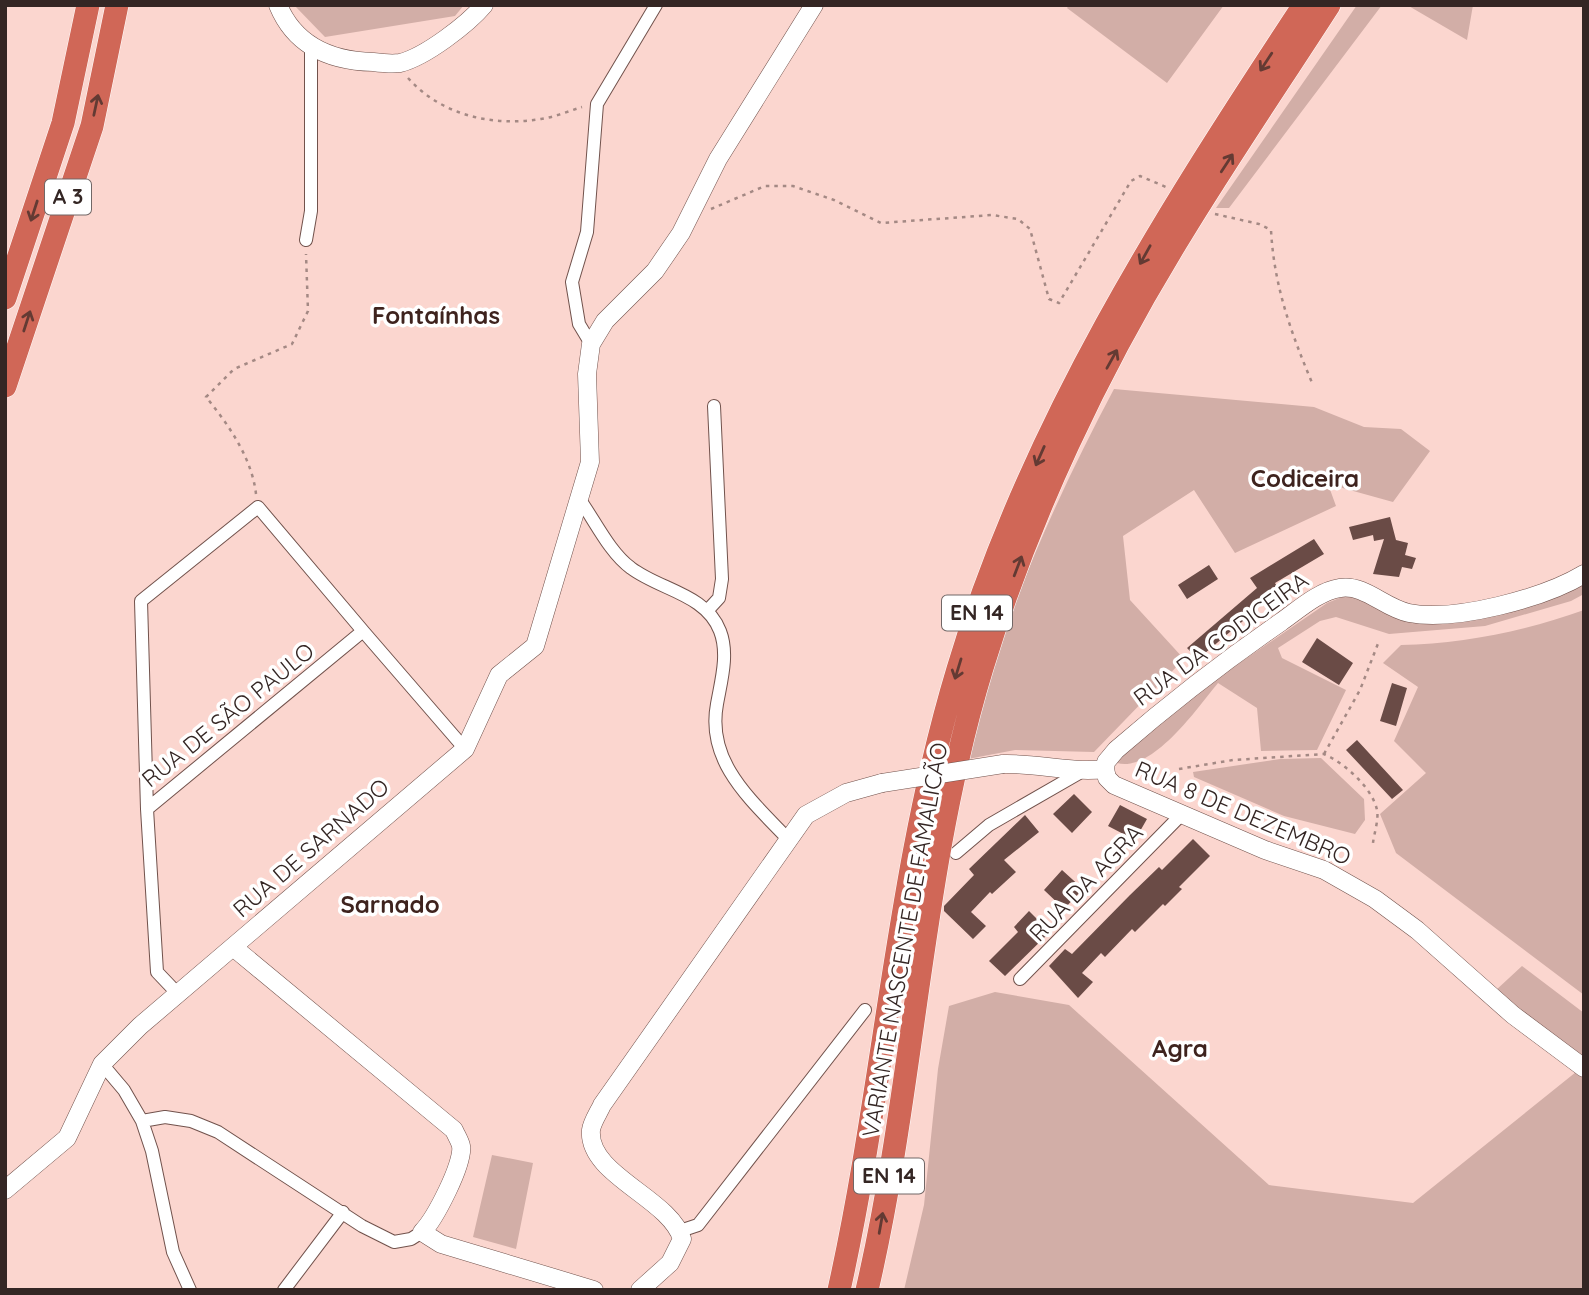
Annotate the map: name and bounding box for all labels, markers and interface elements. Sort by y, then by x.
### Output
one-way arrow [1259,52,1273,72]
one-way arrow [90,94,103,117]
one-way arrow [1220,154,1235,173]
road number: A 3 [45,180,91,214]
one-way arrow [27,200,40,222]
one-way arrow [1138,244,1151,265]
district label: Fontaínhas [372,300,500,330]
one-way arrow [22,311,34,333]
one-way arrow [1105,350,1119,370]
one-way arrow [1033,445,1046,467]
district label: Codiceira [1251,463,1359,493]
one-way arrow [1013,556,1026,578]
street label: RUA DA CODICEIRA [1128,565,1314,712]
road number: EN 14 [942,596,1012,630]
street label: RUA DE SÃO PAULO [136,636,320,793]
one-way arrow [951,657,964,679]
street label: VARIANTE NASCENTE DE FAMALICÃO [855,740,954,1140]
street label: RUA 8 DE DEZEMBRO [1131,754,1355,871]
street label: RUA DE SARNADO [227,772,395,923]
street label: RUA DA AGRA [1023,818,1149,947]
district label: Sarnado [340,889,440,919]
district label: Agra [1152,1033,1208,1063]
road number: EN 14 [854,1158,924,1194]
one-way arrow [875,1212,888,1235]

